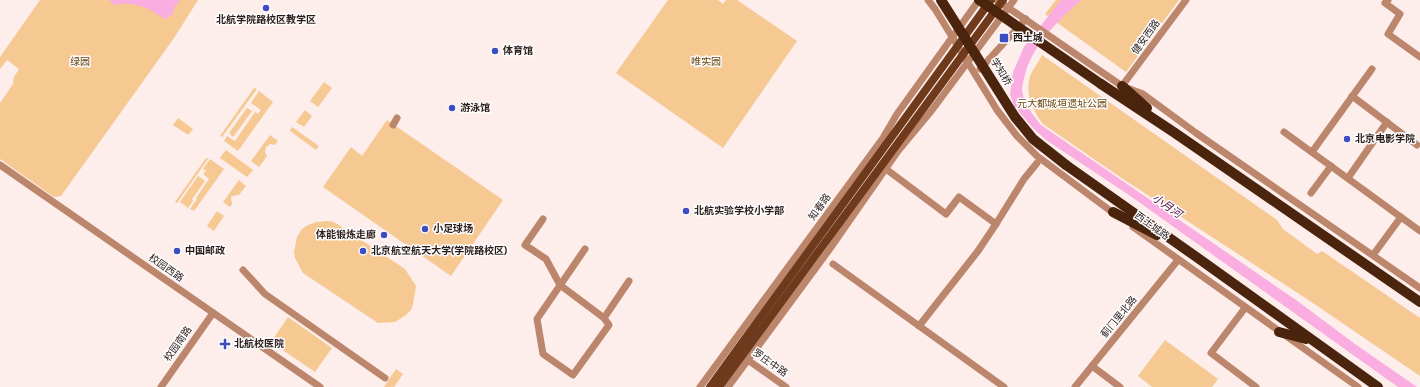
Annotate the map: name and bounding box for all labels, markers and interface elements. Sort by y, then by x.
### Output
marker: 北航学院路校区教学区 [261,3,271,13]
place label: 北航学院路校区教学区 [216,13,316,26]
street label: 健安西路 [1129,17,1163,57]
place label: 西土城 [1013,31,1043,44]
marker: 西土城 [998,32,1010,44]
place label: 体育馆 [502,45,533,57]
marker: 体育馆 [490,46,500,56]
park label: 绿园 [70,56,90,68]
park label: 唯实园 [691,56,721,68]
street label: 学知桥 [988,56,1014,88]
park label: 元大都城垣遗址公园 [1017,98,1107,110]
place label: 游泳馆 [460,102,490,114]
marker: 游泳馆 [447,103,457,113]
place label: 北京电影学院 [1355,133,1415,145]
marker: 北京电影学院 [1342,134,1352,144]
street label: 知春路 [806,191,834,223]
water label: 小月河 [1150,191,1186,222]
place label: 北航实验学校小学部 [694,204,784,217]
marker: 北航实验学校小学部 [681,206,691,216]
street label: 西土城路 [1132,209,1172,243]
place label: 小足球场 [433,223,473,235]
marker: 小足球场 [420,224,430,234]
place label: 体能锻炼走廊 [315,228,376,241]
marker: 体能锻炼走廊 [379,230,389,240]
place label: 北京航空航天大学(学院路校区) [371,244,507,257]
place label: 中国邮政 [185,245,225,257]
marker: 中国邮政 [172,246,182,256]
marker: 北京航空航天大学(学院路校区) [358,246,368,256]
street label: 校园西路 [146,252,186,284]
street label: 蓟门里北路 [1099,294,1139,340]
street label: 校园南路 [162,324,194,364]
place label: 北航校医院 [234,337,284,350]
marker: 北航校医院 [219,338,231,350]
street label: 罗庄中路 [750,347,790,379]

